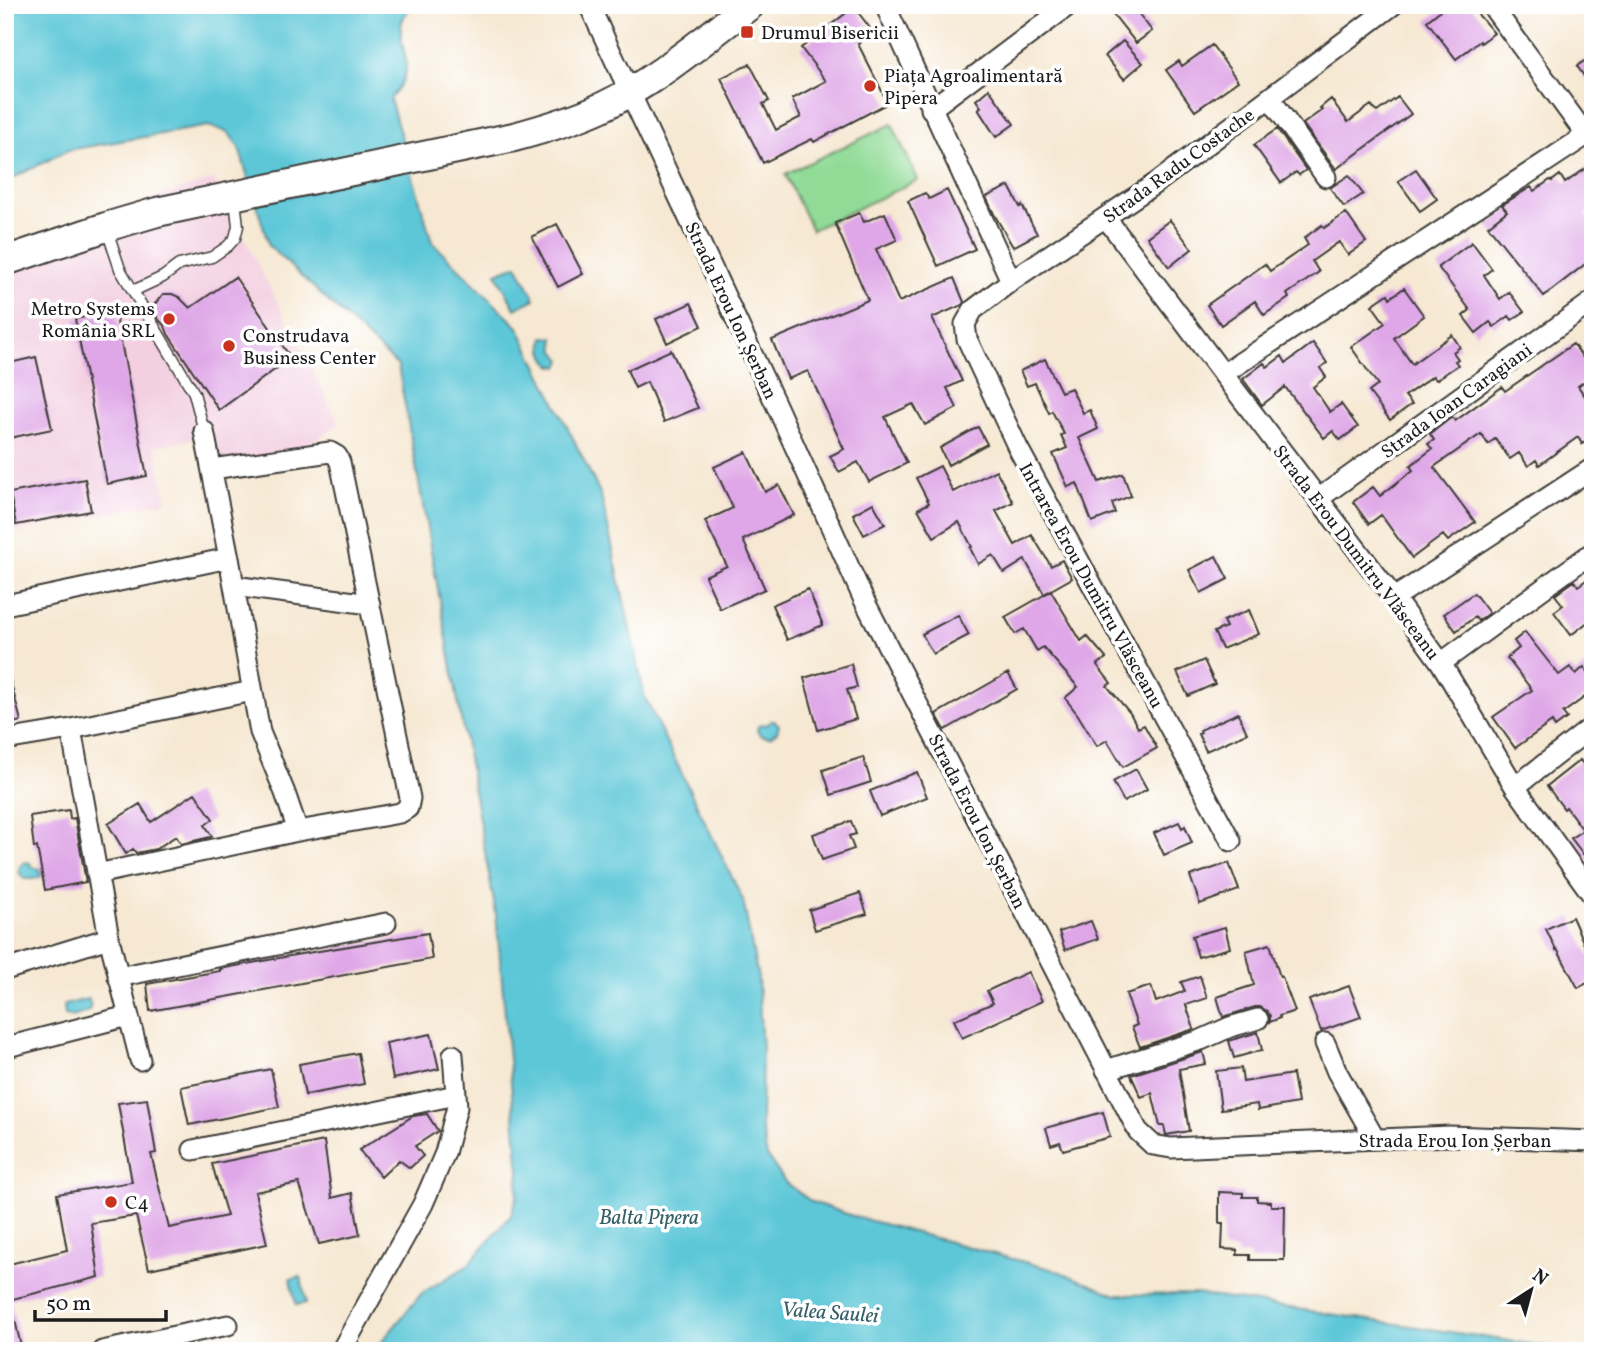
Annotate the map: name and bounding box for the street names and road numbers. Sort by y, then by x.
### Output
street label: Strada Radu Costache [1098,103,1260,230]
street label: Strada Erou Ion Șerban [678,218,783,404]
street label: Strada Ioan Caragiani [1376,338,1538,465]
street label: Strada Erou Dumitru Vlăsceanu [1266,440,1445,666]
street label: Intrarea Erou Dumitru Vlăsceanu [1012,458,1169,714]
street label: Strada Erou Ion Șerban [921,730,1032,914]
street label: Strada Erou Ion Șerban [1358,1129,1552,1155]

